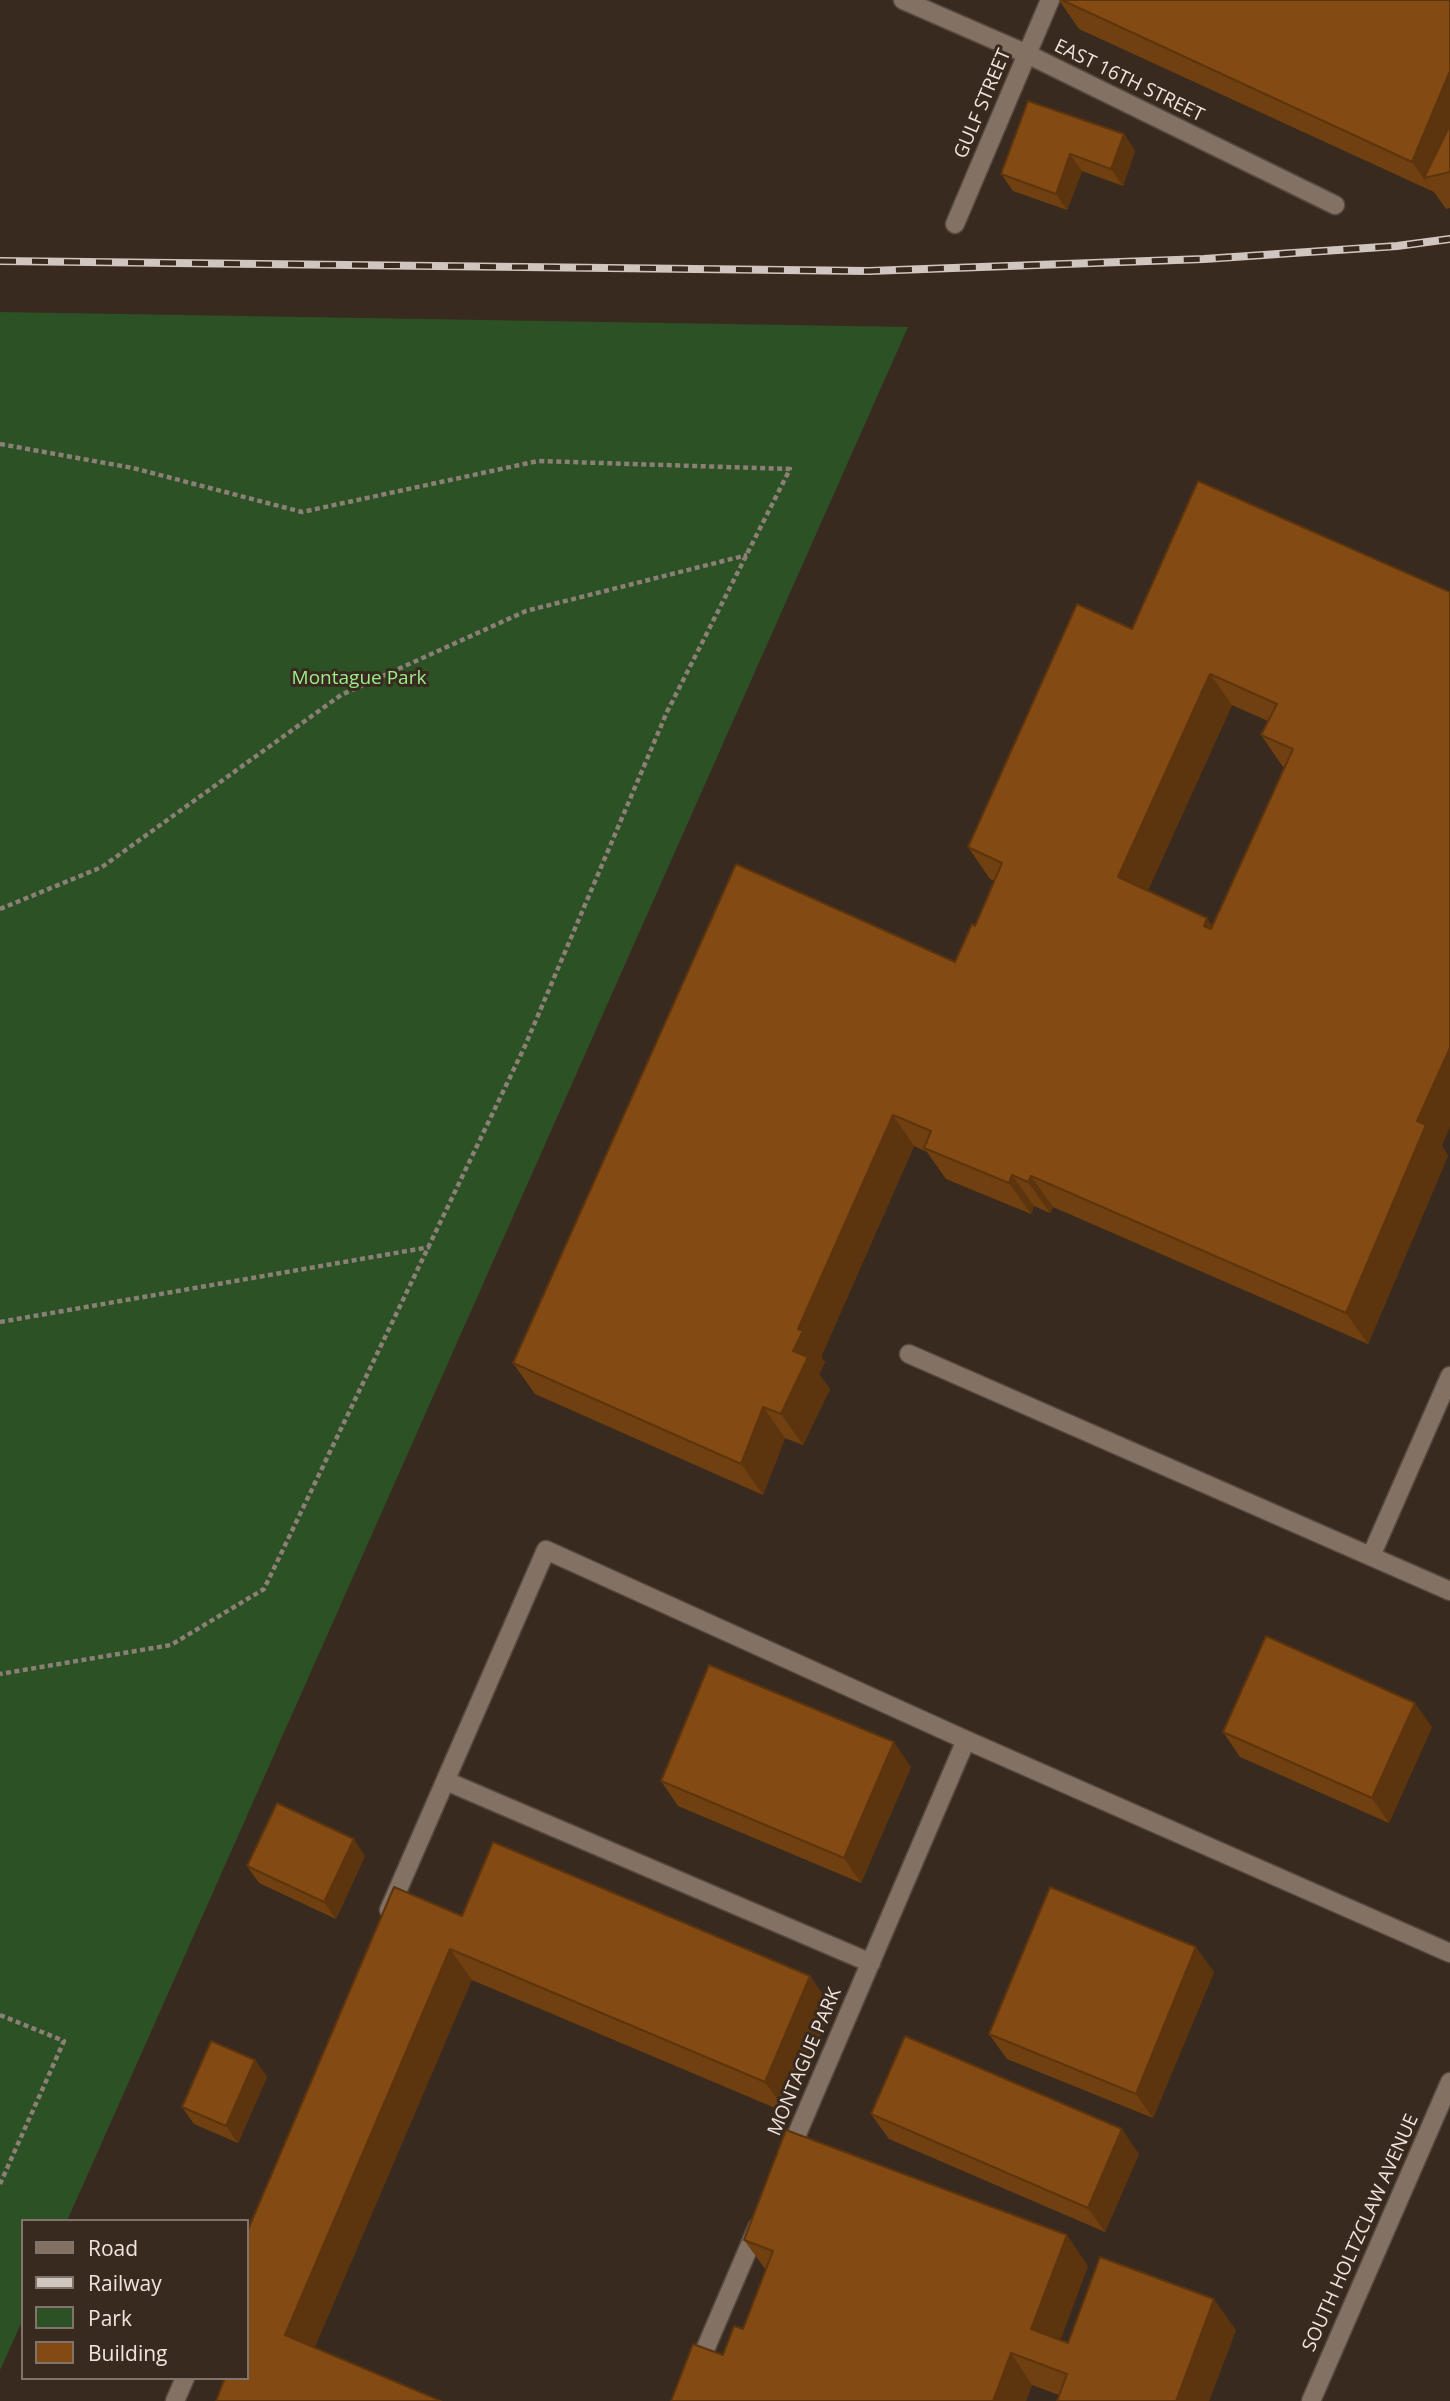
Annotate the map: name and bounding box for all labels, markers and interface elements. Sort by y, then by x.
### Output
street label: EAST 16TH STREET [1050,35,1208,127]
street label: GULF STREET [950,46,1016,162]
park label: Montague Park [292,668,426,690]
street label: MONTAGUE PARK [764,1985,846,2139]
street label: SOUTH HOLTZCLAW AVENUE [1298,2111,1424,2355]
legend [21,2219,248,2380]
text: Road [88,2234,138,2262]
text: Railway [88,2269,162,2297]
text: Park [88,2304,132,2332]
text: Building [88,2339,167,2367]

